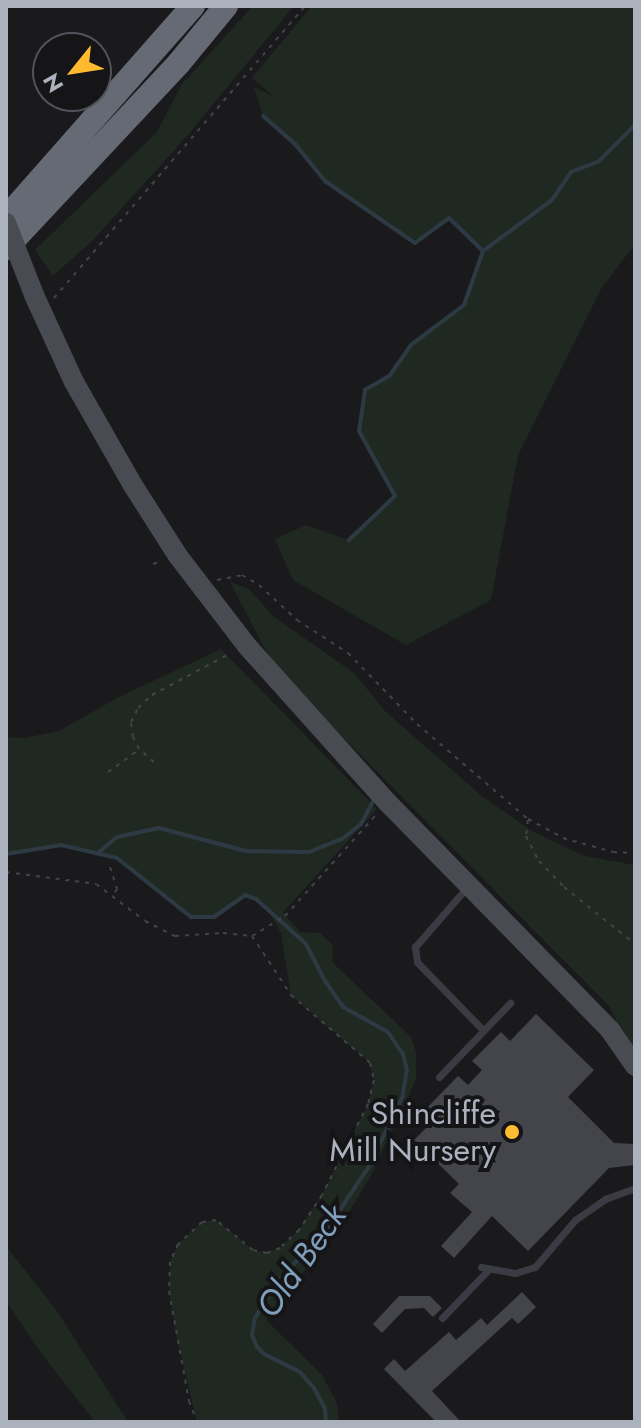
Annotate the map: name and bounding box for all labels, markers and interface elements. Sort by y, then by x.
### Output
north arrow [32,32,112,112]
text: N [35,67,71,99]
place label: Shincliffe Mill Nursery [329,1095,496,1170]
marker: Shincliffe Mill Nursery [503,1123,521,1141]
water label: Old Beck [247,1197,355,1325]

